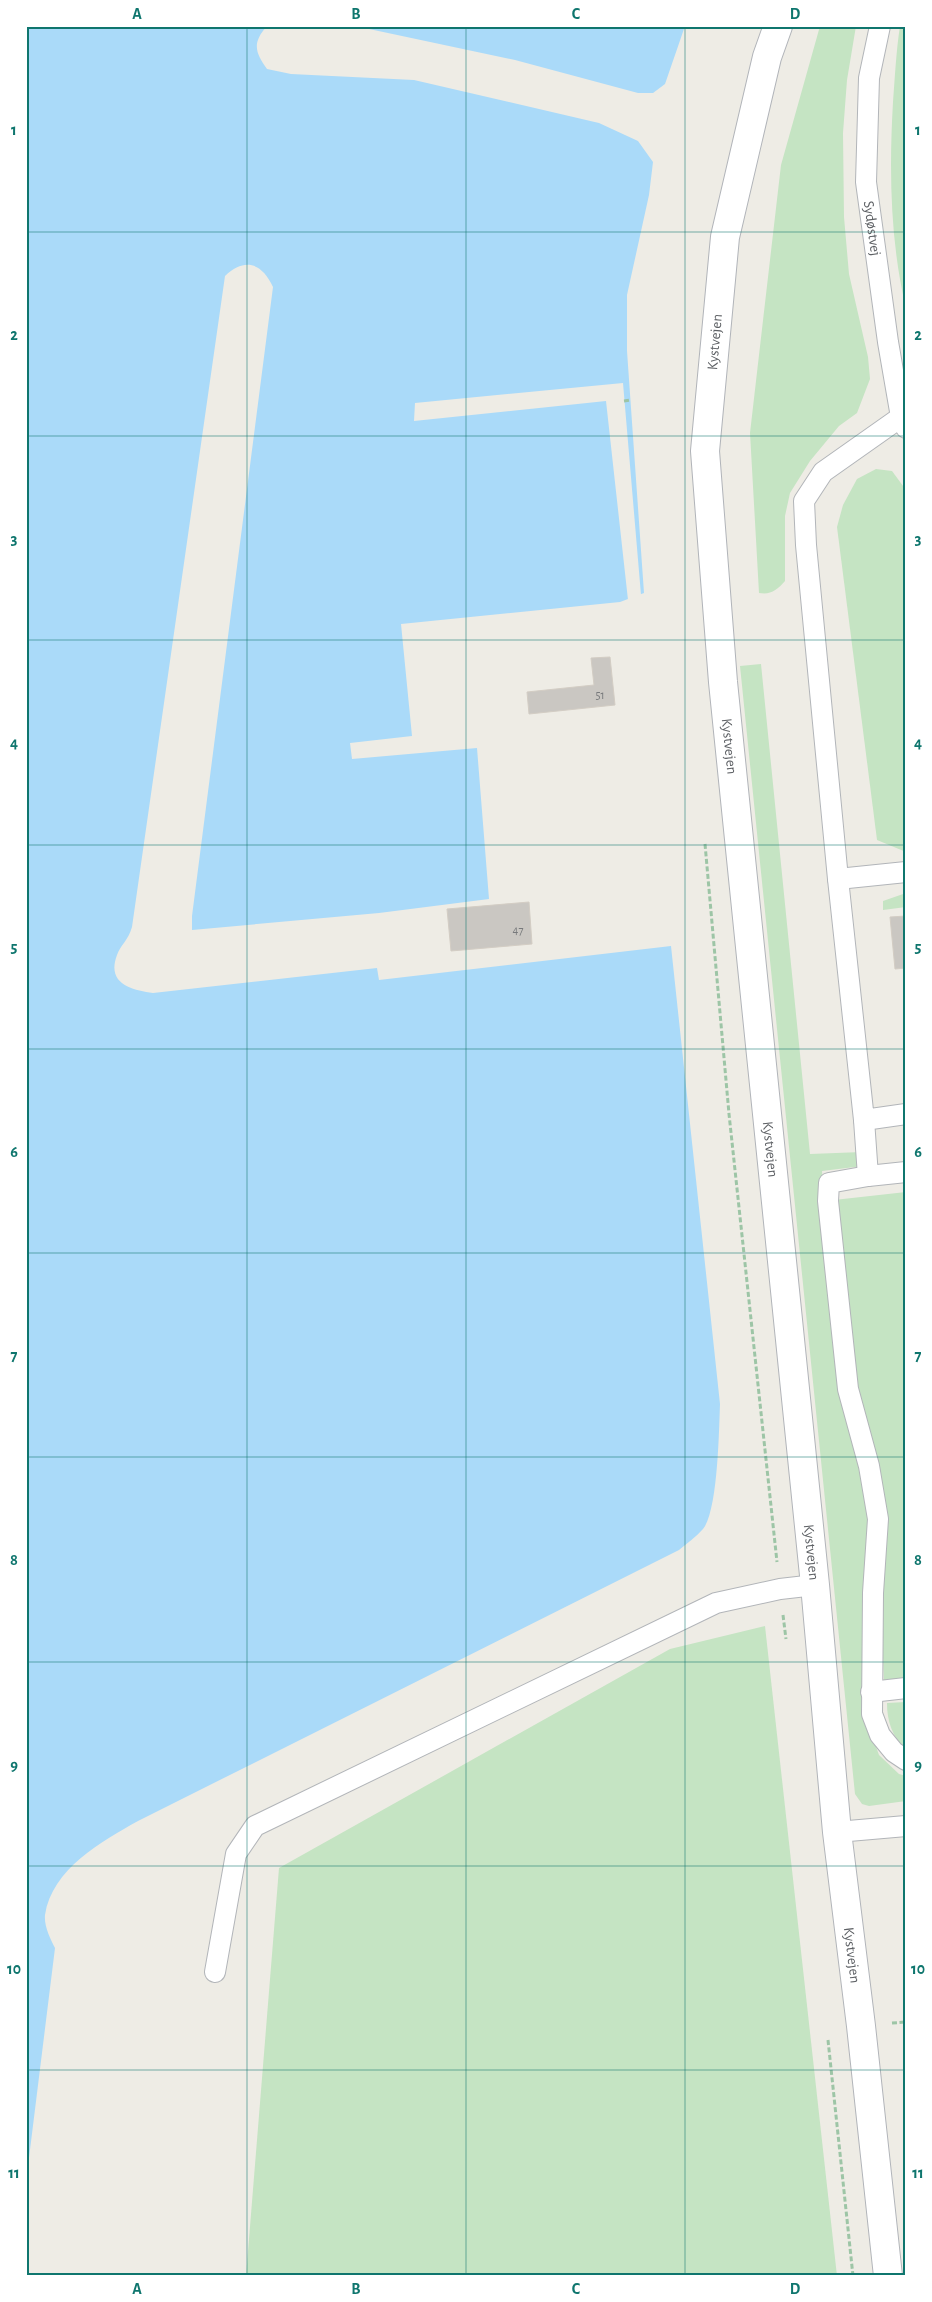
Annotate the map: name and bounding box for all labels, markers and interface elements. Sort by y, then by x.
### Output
text: A [132,6,142,22]
text: B [351,6,361,22]
text: C [572,6,581,22]
text: D [790,6,801,22]
text: 1 [11,122,17,138]
text: 1 [915,122,921,138]
street label: Sydøstvej [861,200,884,257]
street label: Kystvejen [705,313,725,371]
text: 2 [10,327,18,343]
text: 2 [914,327,922,343]
text: 3 [11,531,18,547]
text: 3 [915,531,922,547]
house number: 51 [595,689,605,701]
street label: Kystvejen [719,718,740,775]
text: 4 [10,735,18,751]
text: 4 [914,735,922,751]
house number: 47 [513,924,523,936]
text: 5 [11,939,18,955]
text: 5 [915,939,922,955]
street label: Kystvejen [760,1120,781,1178]
text: 6 [10,1144,18,1160]
text: 6 [914,1144,922,1160]
text: 7 [11,1348,18,1364]
text: 7 [915,1348,922,1364]
street label: Kystvejen [801,1523,822,1581]
text: 8 [10,1552,18,1568]
text: 8 [914,1552,922,1568]
text: 9 [10,1757,18,1773]
text: 9 [914,1757,922,1773]
street label: Kystvejen [841,1926,863,1984]
text: 10 [7,1961,21,1977]
text: 10 [911,1961,925,1977]
text: 11 [8,2165,20,2181]
text: 11 [912,2165,924,2181]
text: A [132,2281,142,2297]
text: B [351,2281,361,2297]
text: C [572,2281,581,2297]
text: D [790,2281,801,2297]

